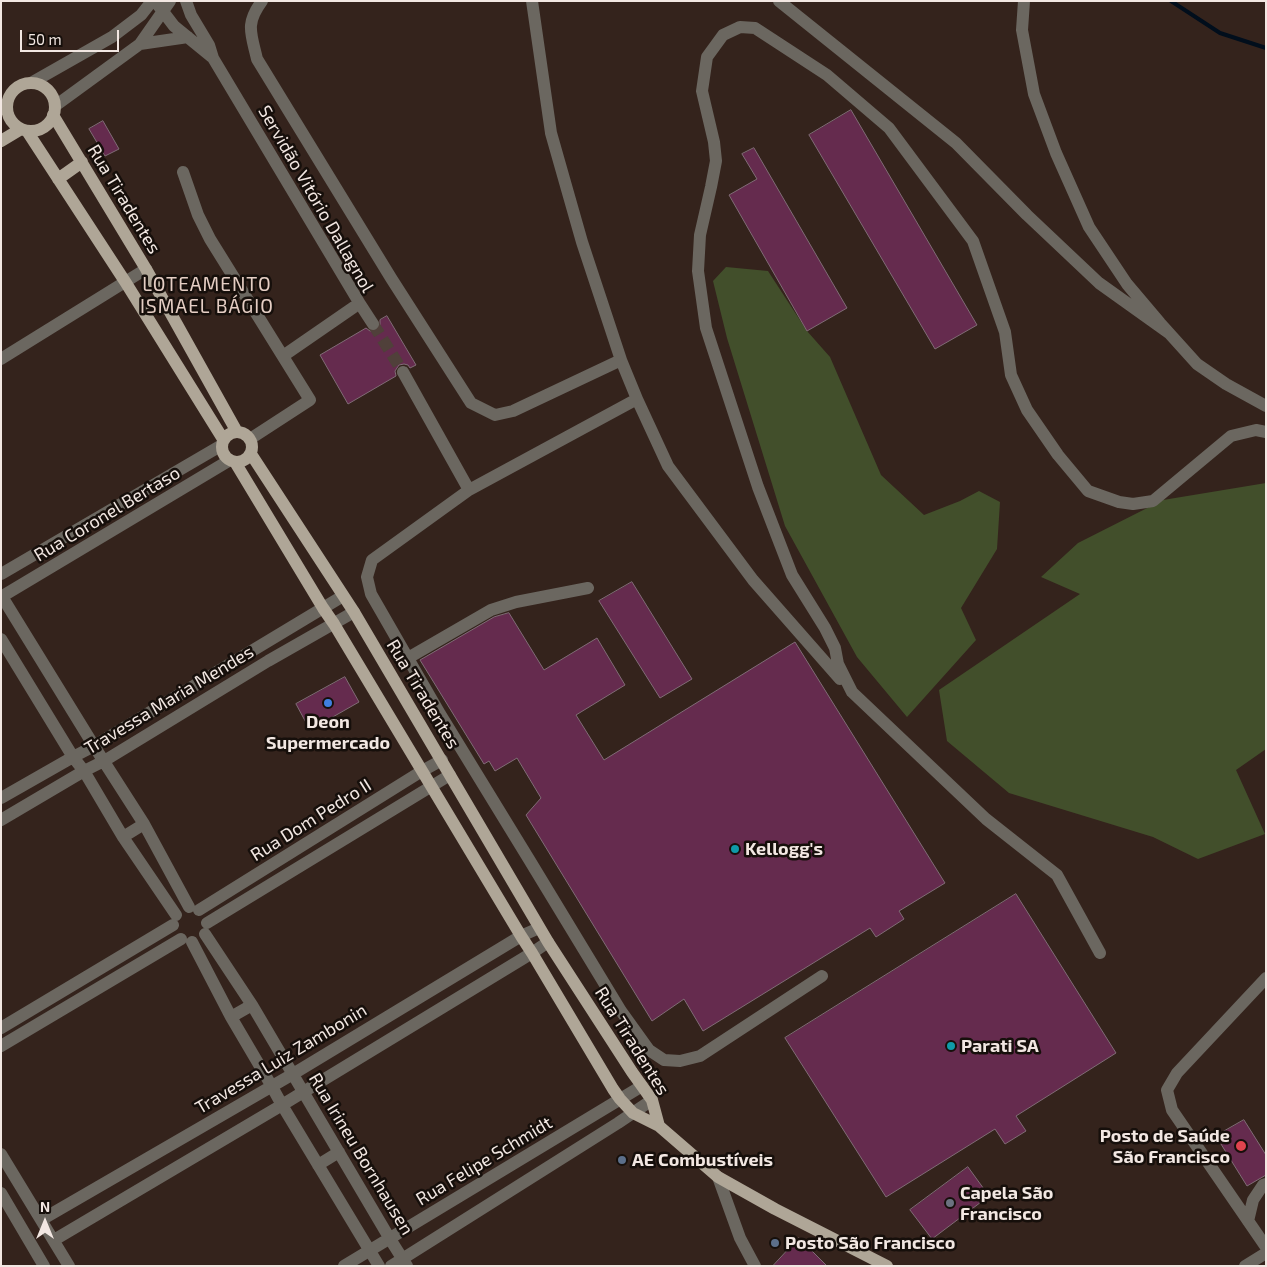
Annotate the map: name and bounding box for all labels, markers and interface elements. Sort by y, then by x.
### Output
scale bar [22,20,121,52]
text: 50 m [28,30,62,48]
street label: Servidão Vitório Dallagnol [254,102,378,296]
street label: Rua Tiradentes [83,141,165,257]
district label: LOTEAMENTO ISMAEL BÁGIO [139,274,275,318]
street label: Rua Coronel Bertaso [30,462,184,566]
street label: Rua Tiradentes [382,636,464,752]
street label: Travessa Maria Mendes [81,641,257,759]
marker: Deon Supermercado [322,697,334,709]
place label: Deon Supermercado [266,711,390,754]
street label: Rua Dom Pedro II [247,774,375,866]
place label: Kellogg's [745,838,823,860]
marker: Kellogg's [729,843,741,855]
street label: Rua Tiradentes [590,983,674,1099]
street label: Travessa Luiz Zambonin [191,999,371,1119]
place label: Parati SA [961,1035,1039,1057]
marker: Parati SA [945,1040,957,1052]
street label: Rua Irineu Bornhausen [304,1069,418,1239]
street label: Rua Felipe Schmidt [412,1112,556,1210]
place label: Posto de Saúde São Francisco [1100,1125,1230,1168]
marker: Posto de Saúde São Francisco [1234,1139,1248,1153]
place label: AE Combustíveis [632,1149,773,1171]
marker: AE Combustíveis [616,1154,628,1166]
place label: Capela São Francisco [960,1182,1053,1224]
north arrow [20,1197,70,1247]
marker: Capela São Francisco [944,1197,956,1209]
text: N [40,1198,50,1215]
place label: Posto São Francisco [785,1232,955,1254]
marker: Posto São Francisco [769,1237,781,1249]

